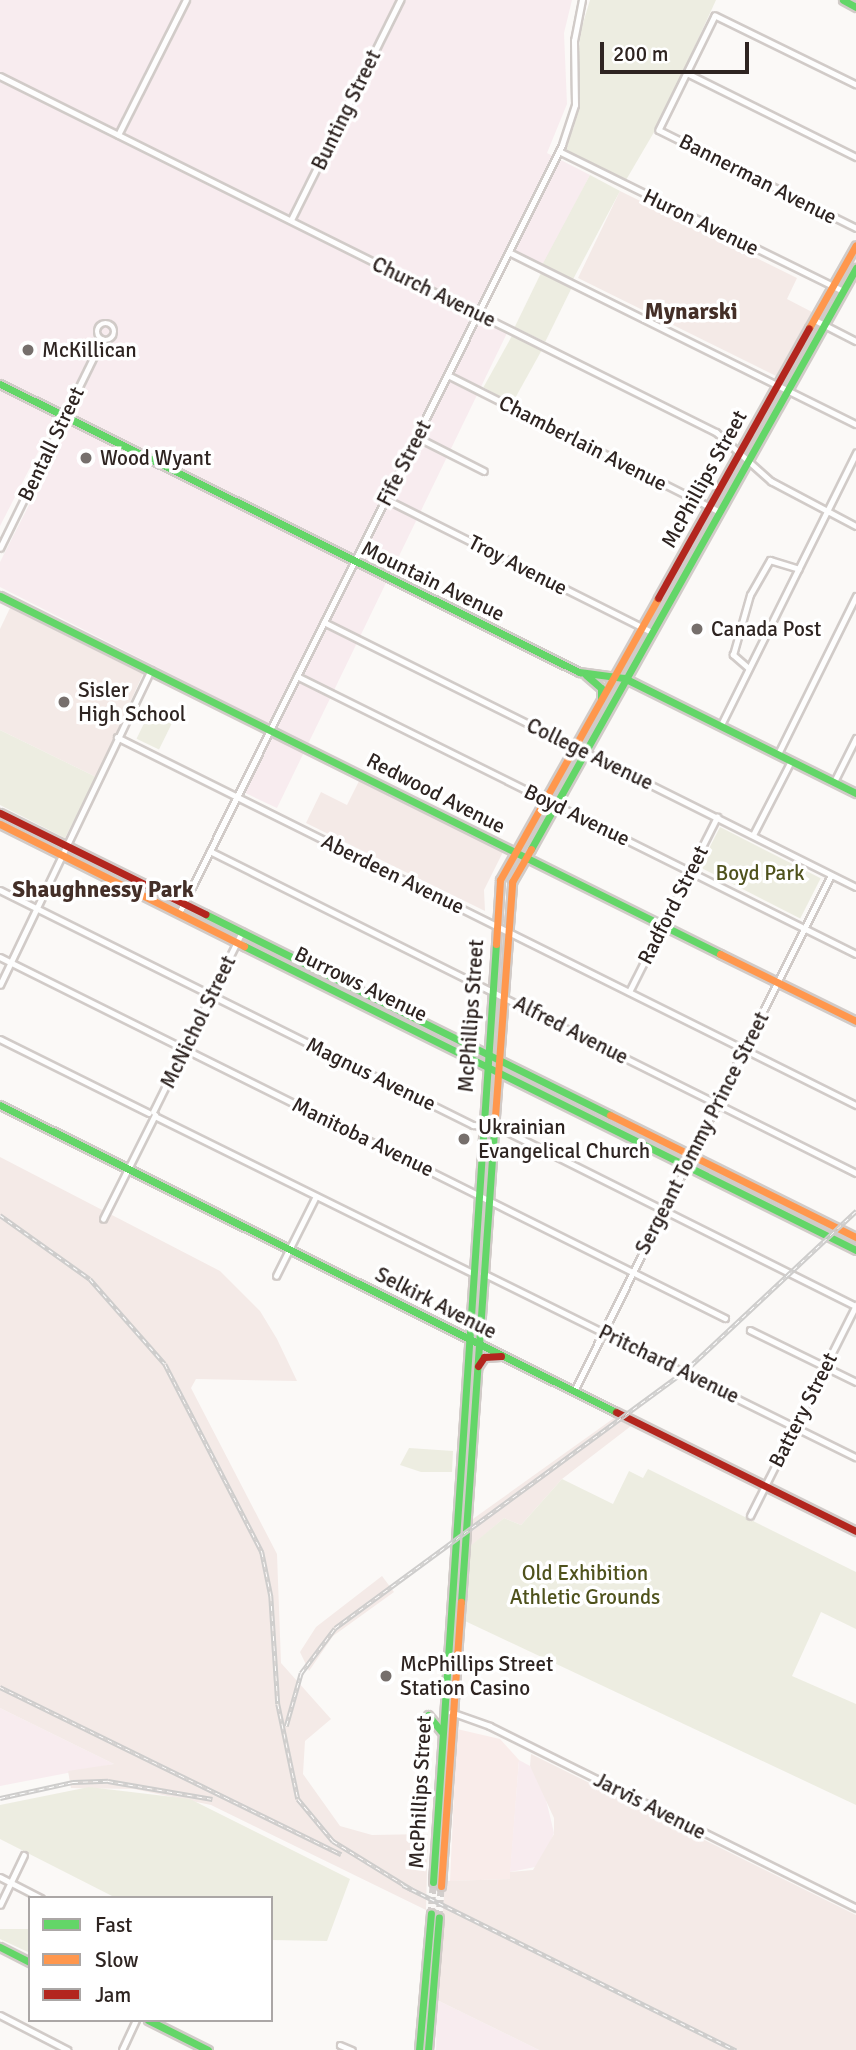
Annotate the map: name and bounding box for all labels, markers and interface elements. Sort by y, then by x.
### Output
scale bar [604,28,753,72]
text: 200 m [613,41,668,67]
street label: Bunting Street [306,46,386,174]
street label: Bannerman Avenue [675,128,841,230]
street label: Huron Avenue [639,183,763,261]
street label: Church Avenue [368,251,500,333]
district label: Mynarski [644,298,738,326]
place label: McKillican [42,337,137,363]
marker: McKillican [20,342,36,358]
street label: Bentall Street [12,383,90,505]
street label: Chamberlain Avenue [495,390,671,496]
street label: McPhillips Street [656,406,752,552]
street label: Fife Street [372,416,436,510]
place label: Wood Wyant [100,445,211,471]
marker: Wood Wyant [78,450,94,466]
street label: Troy Avenue [464,529,572,601]
street label: Mountain Avenue [357,535,509,627]
place label: Canada Post [711,616,821,642]
marker: Canada Post [689,621,705,637]
place label: Sisler High School [78,677,186,727]
marker: Sisler High School [56,694,72,710]
street label: College Avenue [523,712,657,796]
street label: Redwood Avenue [363,747,509,839]
street label: Boyd Avenue [520,779,634,851]
street label: Aberdeen Avenue [317,829,469,919]
street label: Radford Street [632,841,714,969]
park label: Boyd Park [715,860,805,886]
district label: Shaughnessy Park [12,876,194,904]
street label: McPhillips Street [453,939,489,1093]
street label: Burrows Avenue [290,941,432,1027]
street label: McNichol Street [155,952,241,1092]
street label: Alfred Avenue [509,990,633,1070]
street label: Sergeant Tommy Prince Street [630,1007,774,1259]
street label: Magnus Avenue [302,1032,440,1116]
street label: Manitoba Avenue [288,1092,438,1182]
place label: Ukrainian Evangelical Church [478,1114,650,1164]
marker: Ukrainian Evangelical Church [456,1131,472,1147]
street label: Selkirk Avenue [371,1262,501,1344]
street label: Pritchard Avenue [595,1319,743,1409]
street label: Battery Street [763,1348,843,1472]
park label: Old Exhibition Athletic Grounds [510,1560,660,1610]
place label: McPhillips Street Station Casino [400,1651,553,1701]
marker: McPhillips Street Station Casino [378,1668,394,1684]
street label: McPhillips Street [403,1715,437,1869]
street label: Jarvis Avenue [590,1767,710,1845]
legend [28,1896,273,2022]
text: Fast [95,1912,132,1938]
text: Slow [95,1947,139,1973]
text: Jam [95,1982,131,2008]

